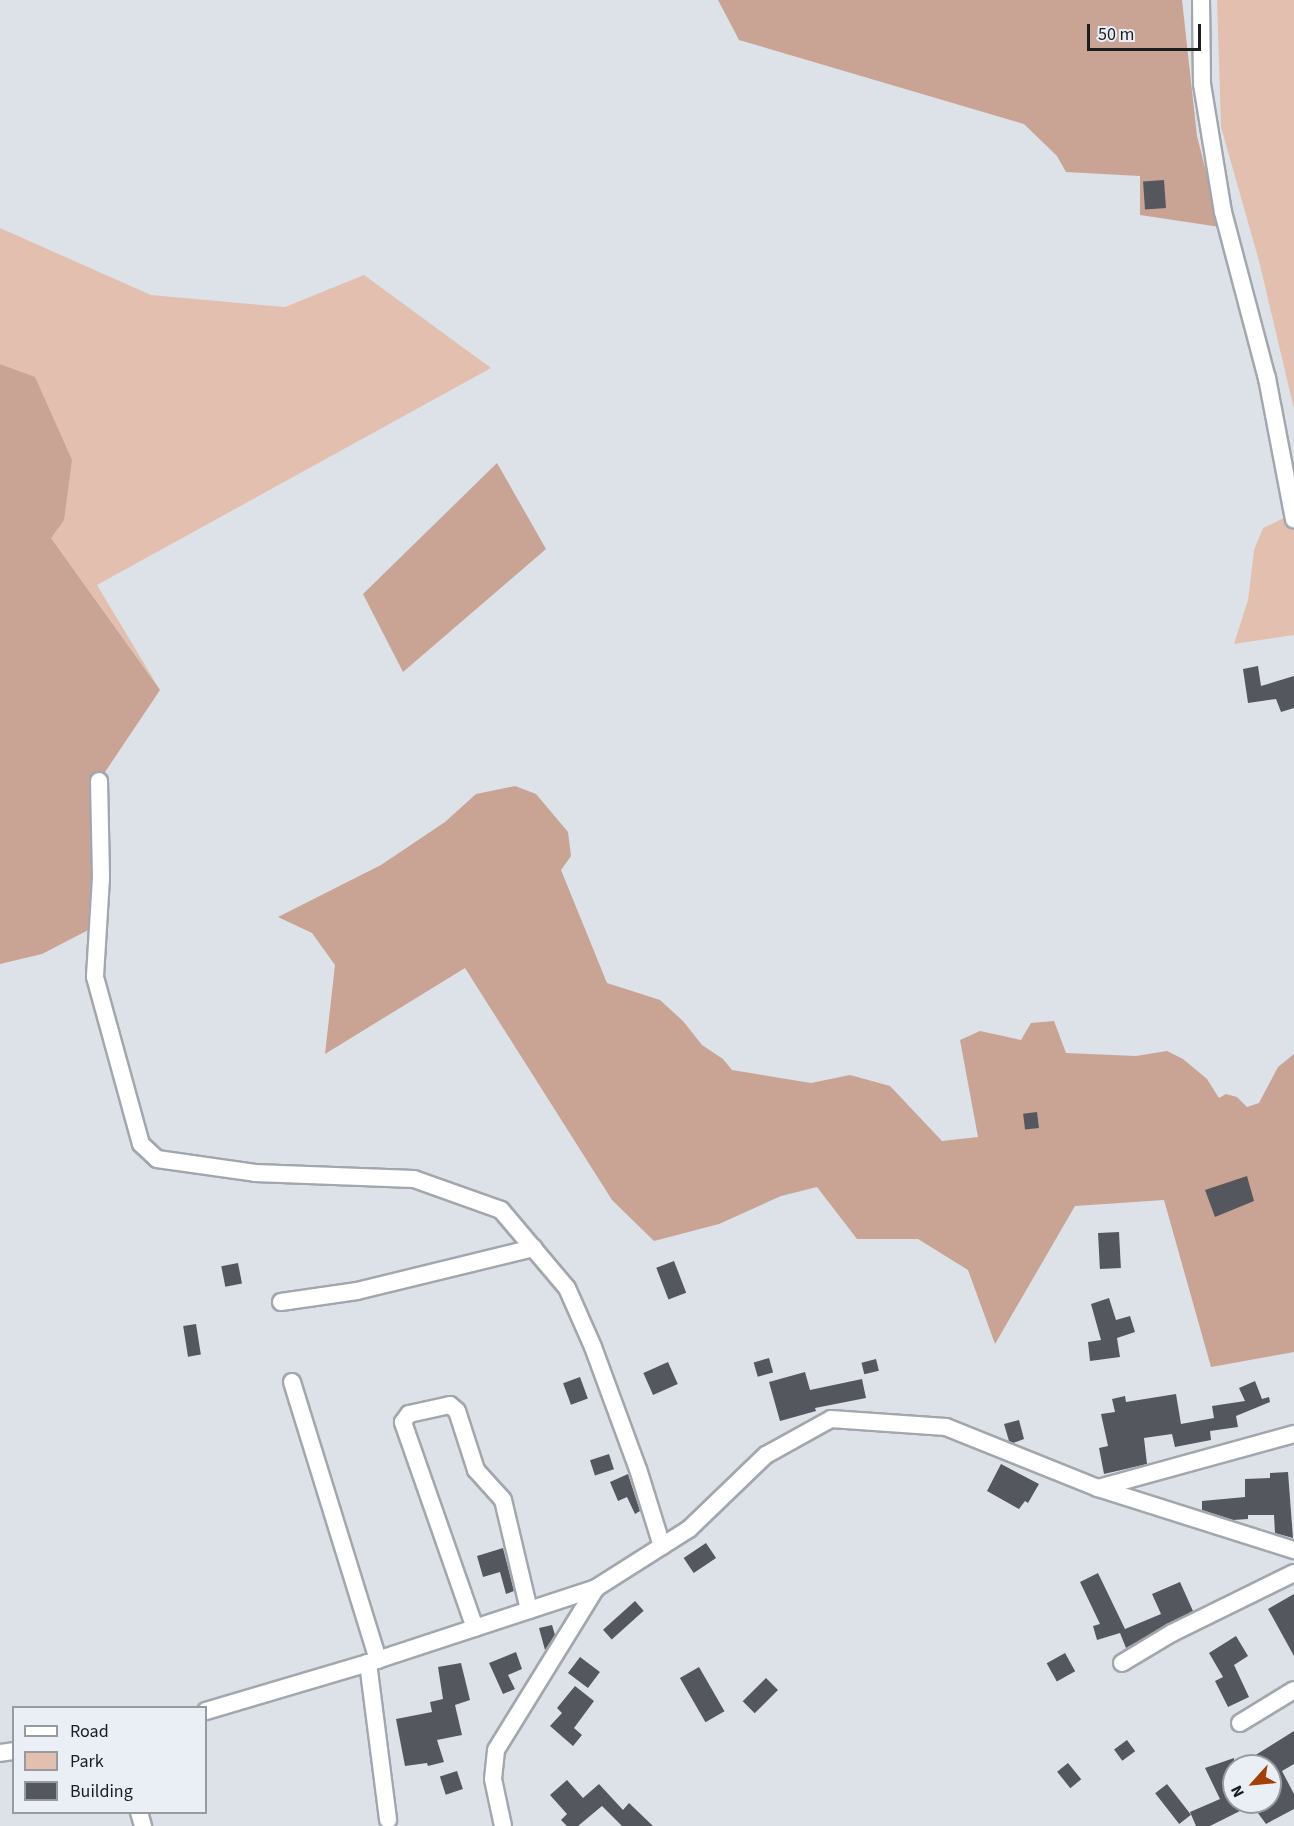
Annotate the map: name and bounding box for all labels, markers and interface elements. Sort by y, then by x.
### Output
scale bar [1090,12,1204,50]
text: 50 m [1098,22,1134,47]
legend [12,1706,207,1814]
text: Road [70,1719,109,1744]
text: Park [70,1749,104,1774]
north arrow [1222,1754,1282,1814]
text: Building [70,1779,133,1804]
text: N [1226,1782,1250,1801]

